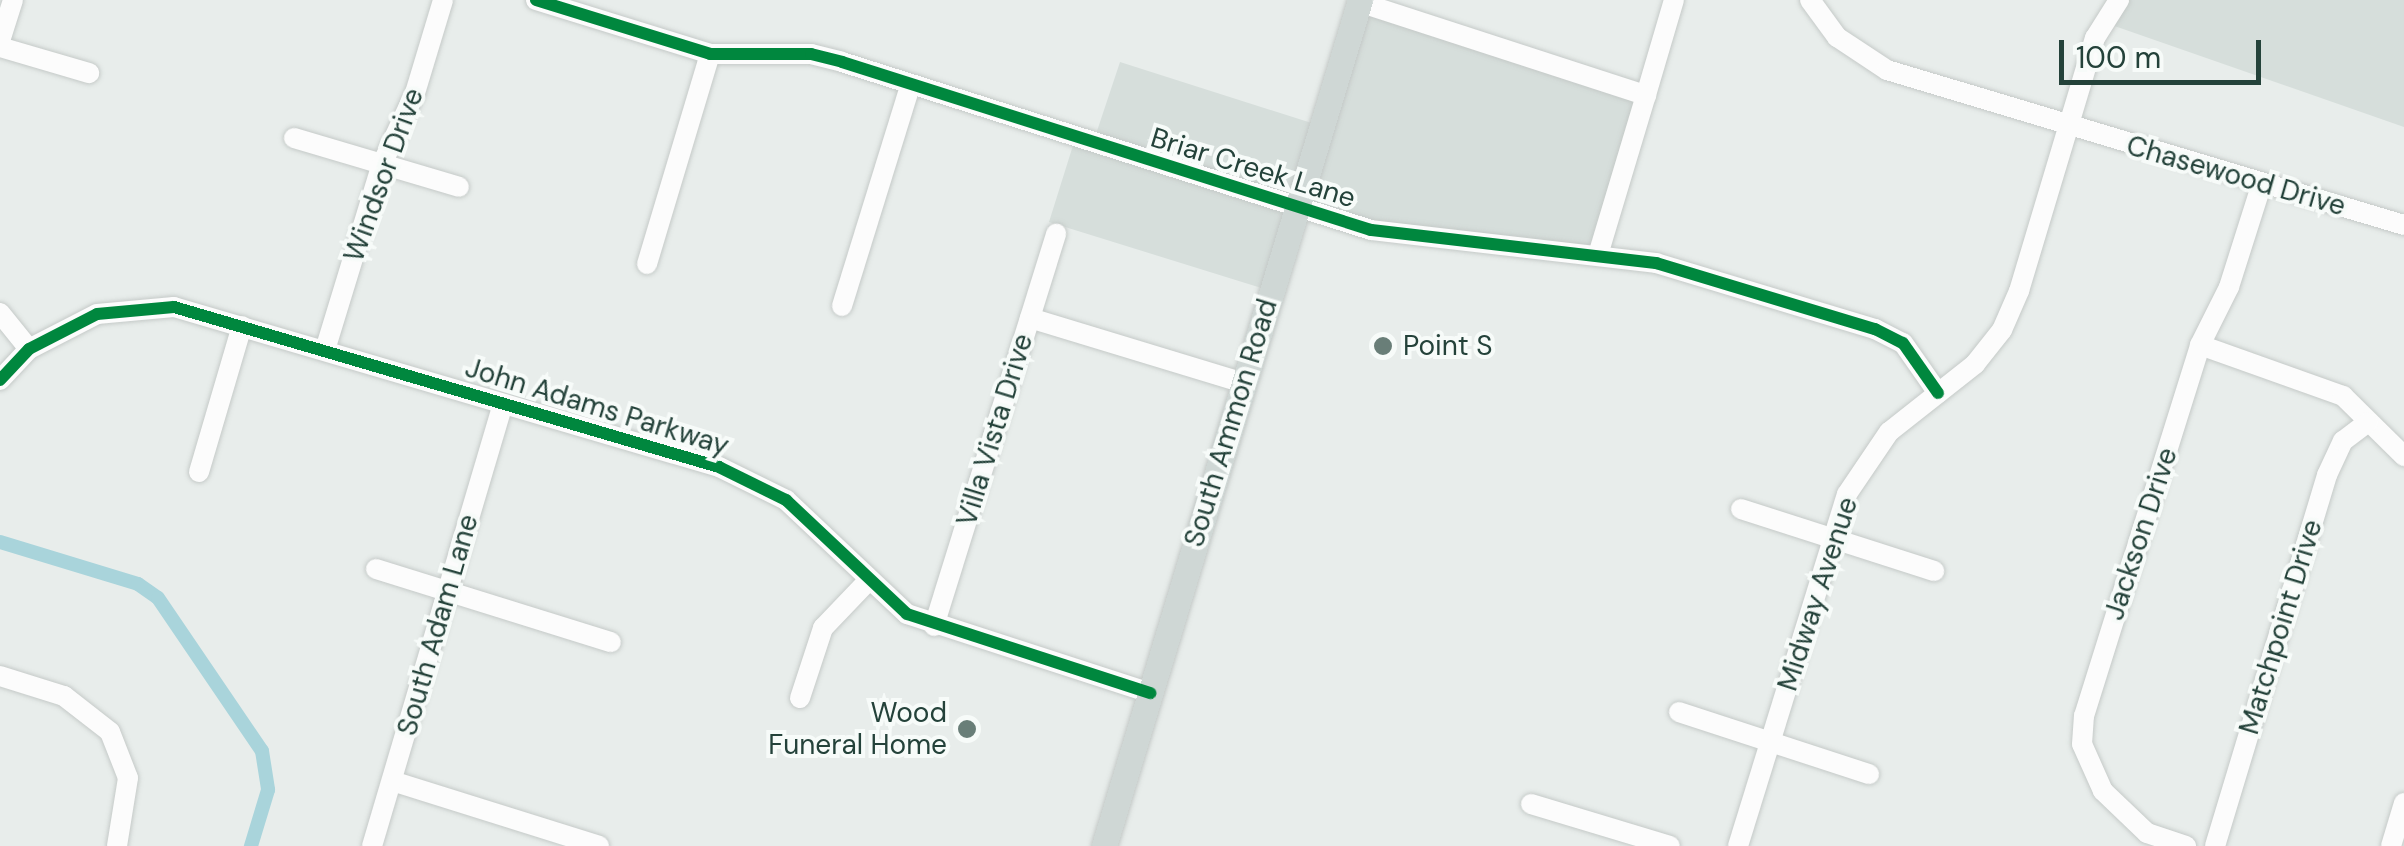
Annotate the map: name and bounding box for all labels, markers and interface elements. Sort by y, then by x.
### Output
scale bar [2064,20,2266,82]
text: 100 m [2076,38,2161,77]
street label: Windsor Drive [337,84,431,266]
street label: Briar Creek Lane [1147,121,1359,215]
street label: Chasewood Drive [2123,129,2349,223]
street label: South Ammon Road [1177,295,1285,551]
place label: Point S [1403,329,1492,363]
street label: Villa Vista Drive [950,330,1040,530]
marker: Point S [1372,335,1394,357]
street label: John Adams Parkway [461,351,733,463]
street label: Jackson Drive [2097,444,2185,624]
street label: Midway Avenue [1771,493,1865,695]
street label: South Adam Lane [390,511,486,739]
street label: Matchpoint Drive [2232,516,2330,738]
place label: Wood Funeral Home [768,696,947,762]
marker: Wood Funeral Home [956,718,978,740]

